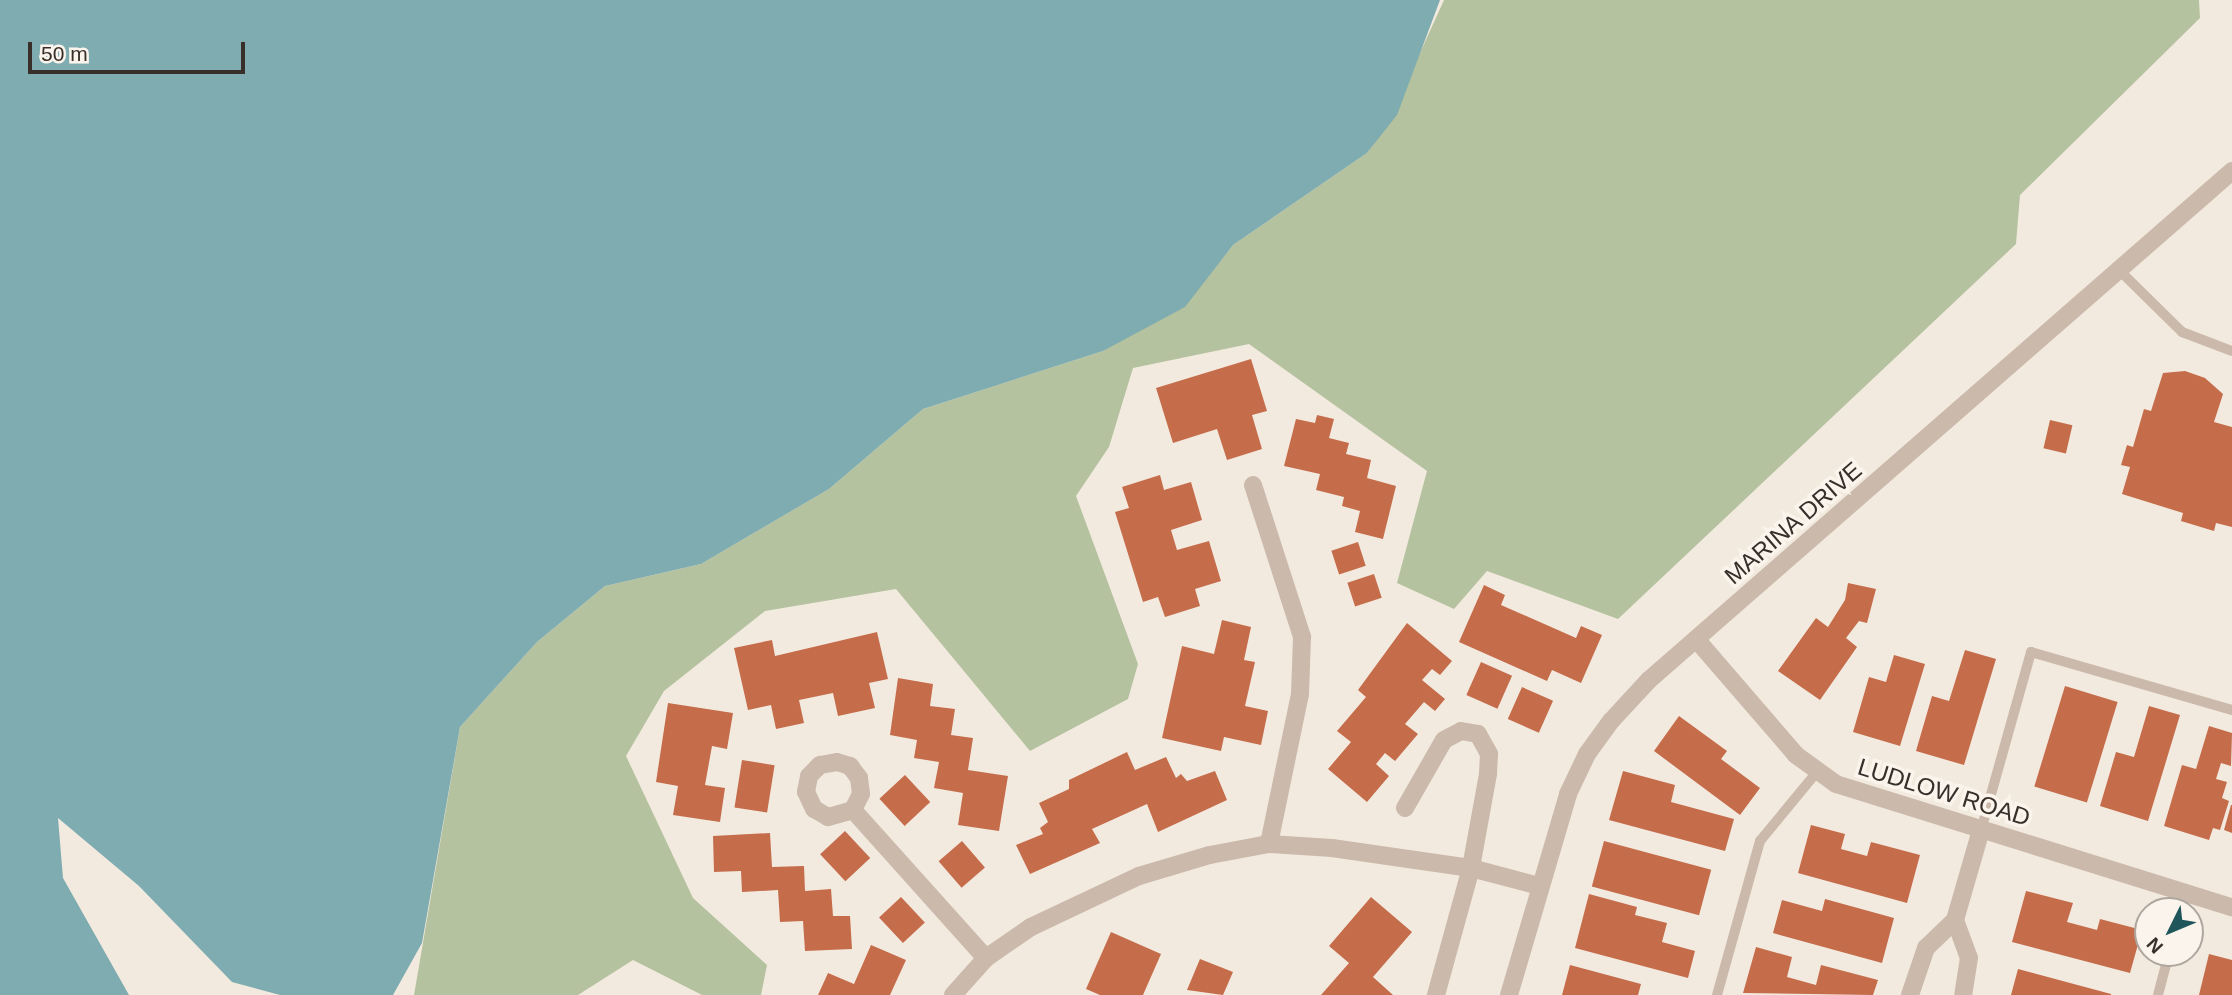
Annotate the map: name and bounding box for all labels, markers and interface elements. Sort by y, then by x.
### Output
scale bar [32,28,248,72]
text: 50 m [41,42,88,65]
street label: MARINA DRIVE [1718,455,1868,591]
street label: LUDLOW ROAD [1854,752,2034,832]
north arrow [2134,897,2204,967]
text: N [2142,933,2167,957]

